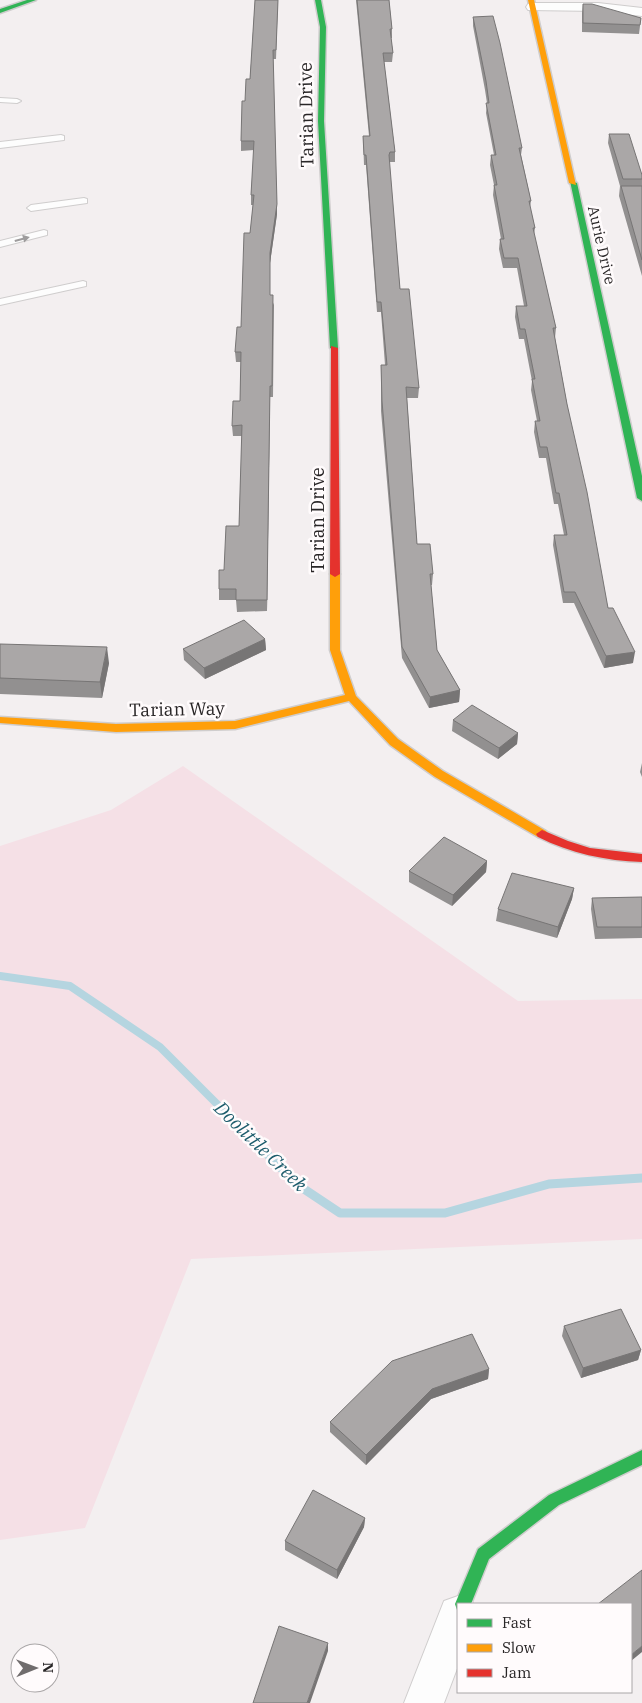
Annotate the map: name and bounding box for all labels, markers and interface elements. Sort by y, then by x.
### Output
street label: Tarian Drive [294,62,318,168]
street label: Aurie Drive [584,204,620,286]
one-way arrow [14,234,29,242]
street label: Tarian Drive [306,467,329,573]
street label: Tarian Way [129,697,225,721]
water label: Doolittle Creek [209,1095,313,1197]
legend [457,1603,632,1693]
text: Fast [502,1613,532,1632]
text: Slow [502,1638,536,1657]
north arrow [10,1643,60,1693]
text: N [39,1662,57,1673]
text: Jam [502,1663,531,1682]

